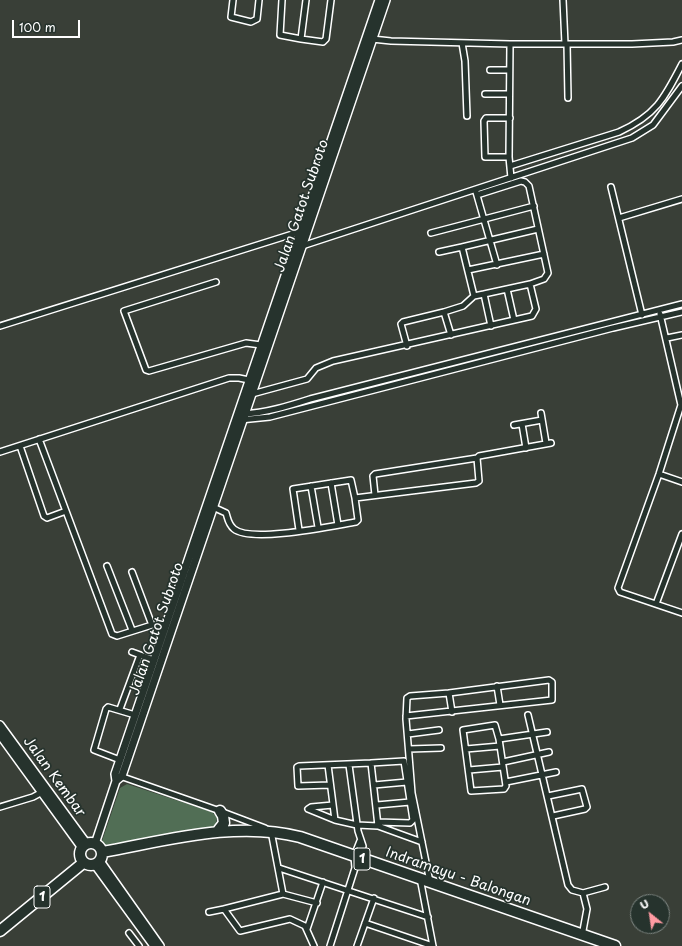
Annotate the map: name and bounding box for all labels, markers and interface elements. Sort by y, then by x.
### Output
scale bar [14,12,82,38]
text: 100 m [19,18,56,36]
street label: Jalan Gatot Subroto [271,137,333,275]
street label: Jalan Gatot Subroto [126,560,188,698]
street label: Jalan Kembar [19,734,89,820]
street label: Indramayu - Balongan [383,844,533,910]
road number: 1 [354,848,370,870]
road number: 1 [34,886,50,908]
north arrow [630,894,670,934]
text: U [636,895,652,913]

